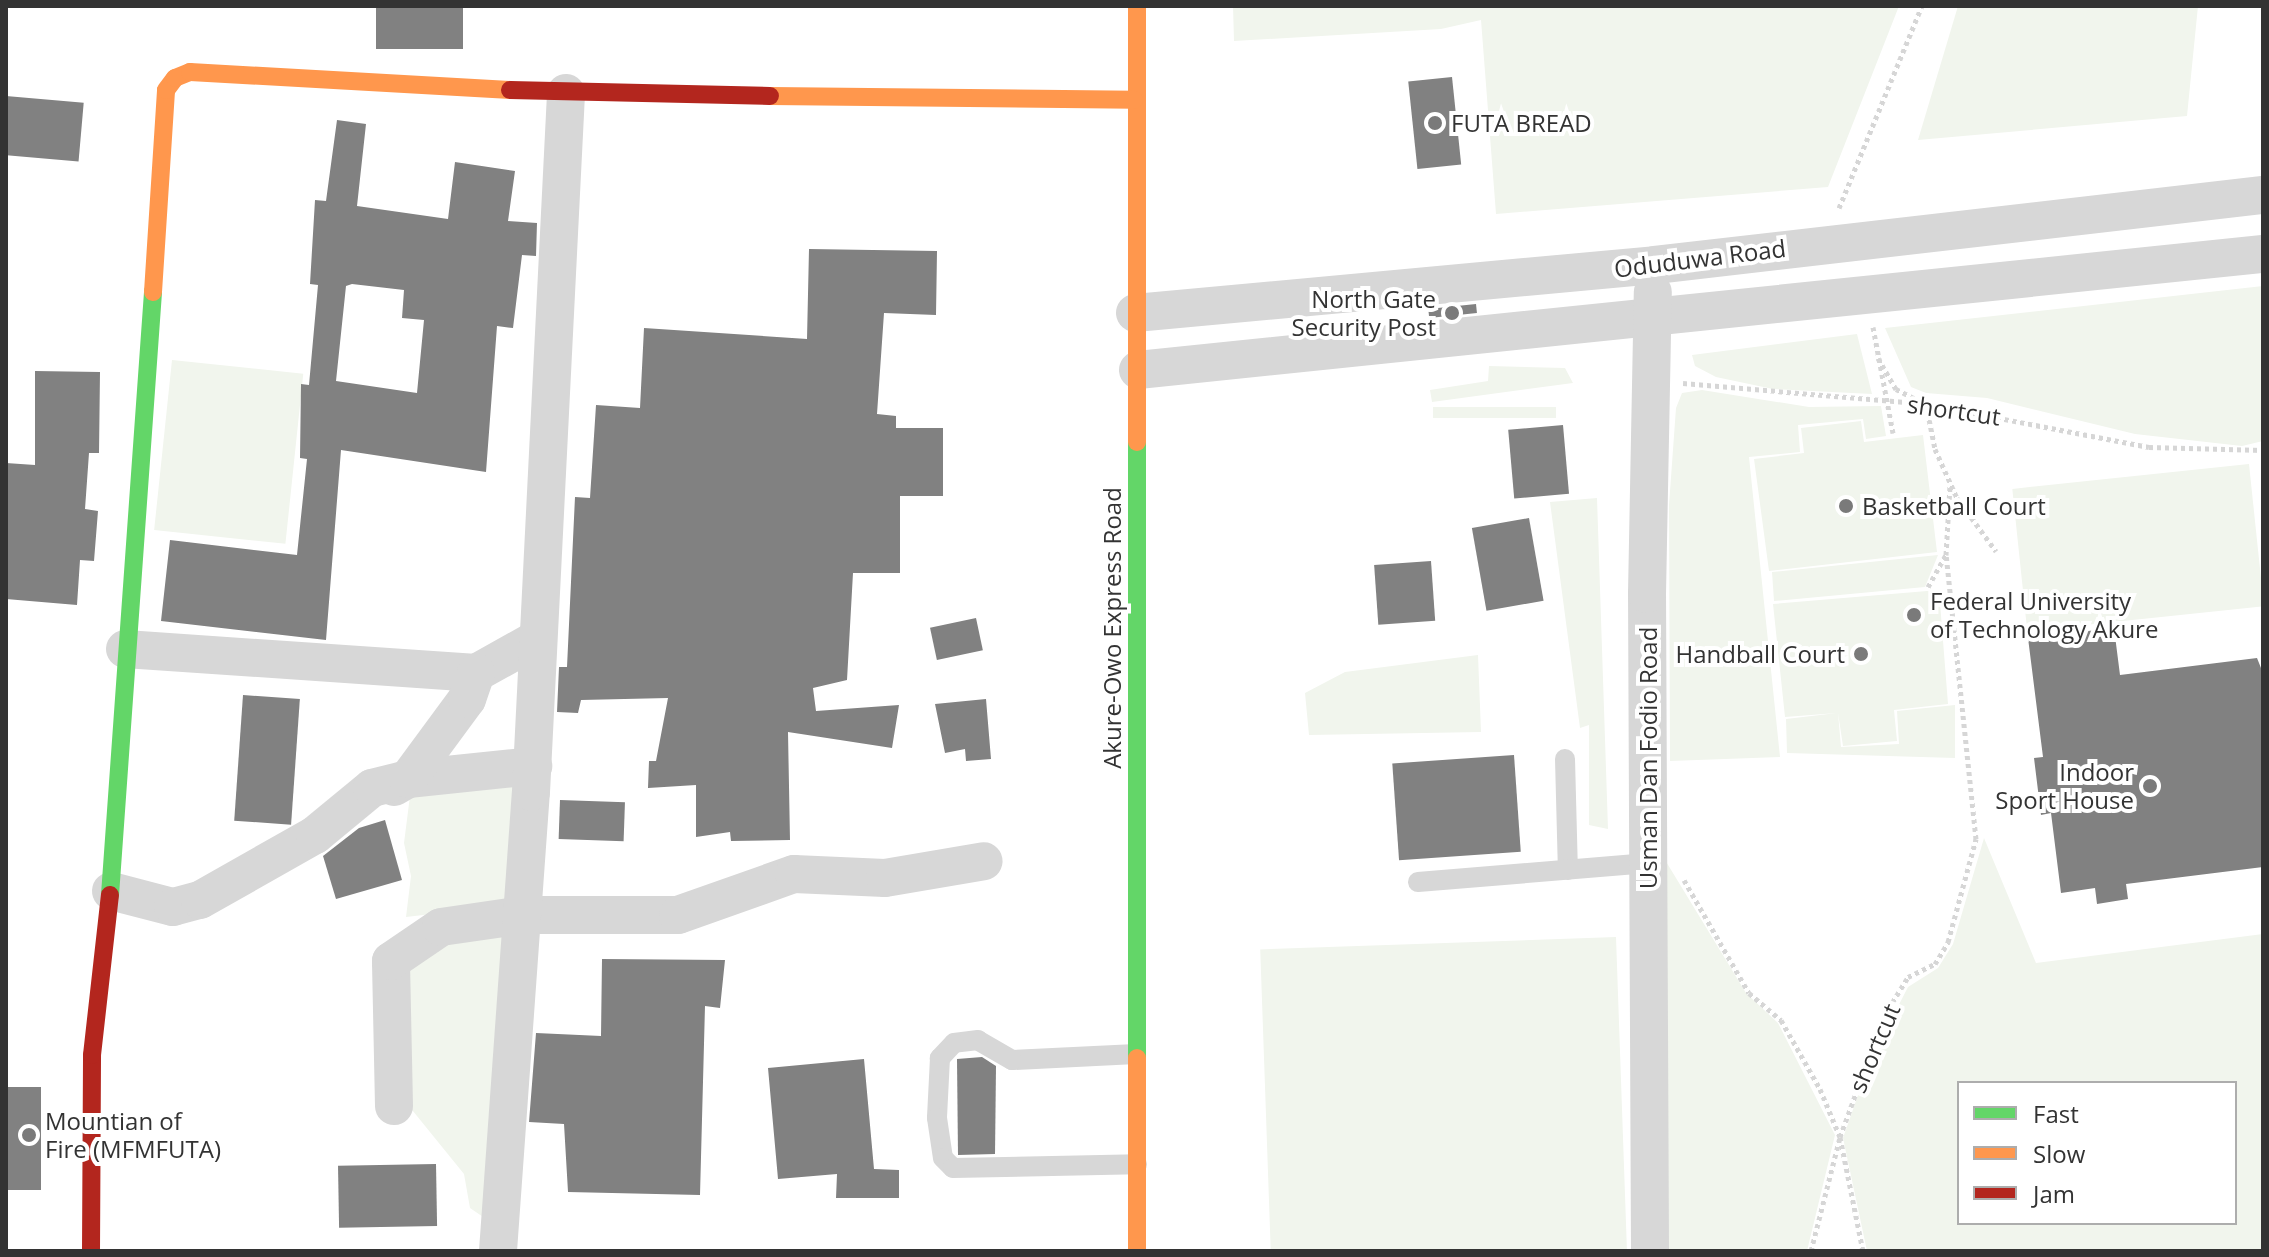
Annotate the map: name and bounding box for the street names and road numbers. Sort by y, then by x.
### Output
street label: Oduduwa Road [1612,233,1788,283]
street label: shortcut [1906,389,2002,431]
street label: Akure-Owo Express Road [1098,487,1126,769]
street label: Usman Dan Fodio Road [1634,627,1662,889]
street label: shortcut [1842,999,1906,1097]

